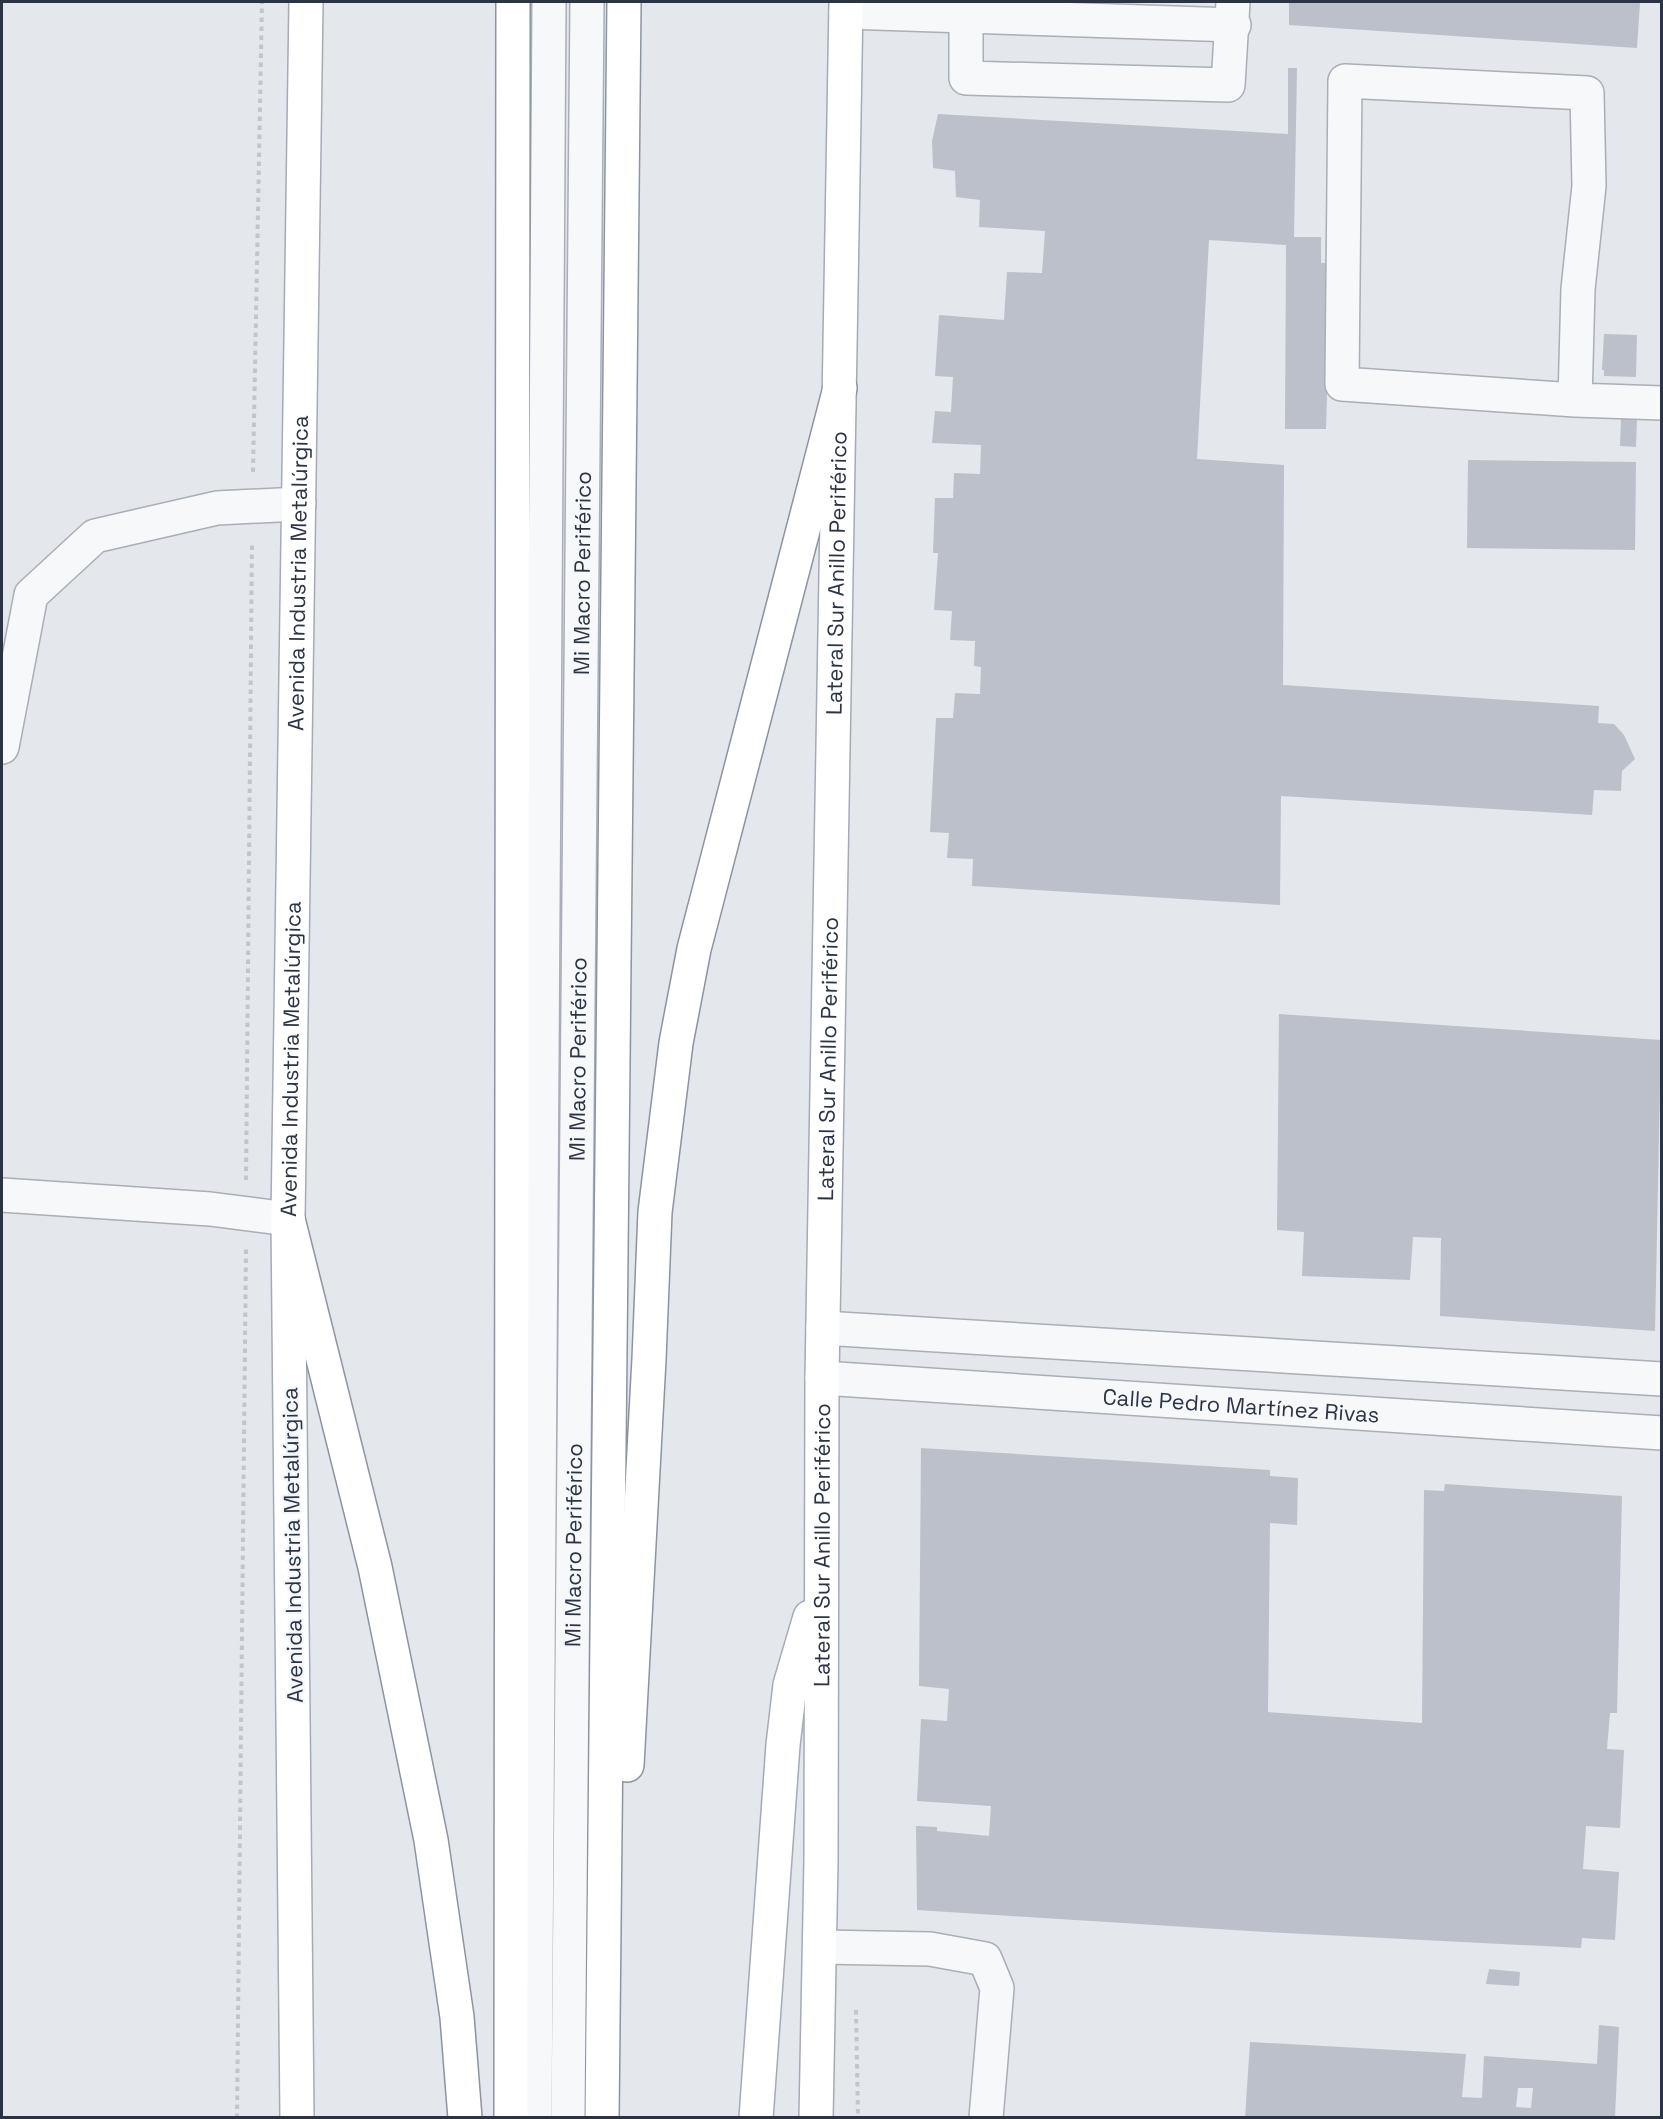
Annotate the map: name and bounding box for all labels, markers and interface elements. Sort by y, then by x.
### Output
street label: Avenida Industria Metalúrgica [281,415,314,731]
street label: Lateral Sur Anillo Periférico [820,431,853,715]
street label: Mi Macro Periférico [567,471,597,675]
street label: Avenida Industria Metalúrgica [274,901,307,1217]
street label: Lateral Sur Anillo Periférico [811,917,844,1201]
street label: Mi Macro Periférico [563,957,592,1161]
street label: Calle Pedro Martínez Rivas [1102,1382,1380,1428]
street label: Avenida Industria Metalúrgica [275,1387,309,1703]
street label: Lateral Sur Anillo Periférico [807,1403,836,1687]
street label: Mi Macro Periférico [558,1443,588,1647]

